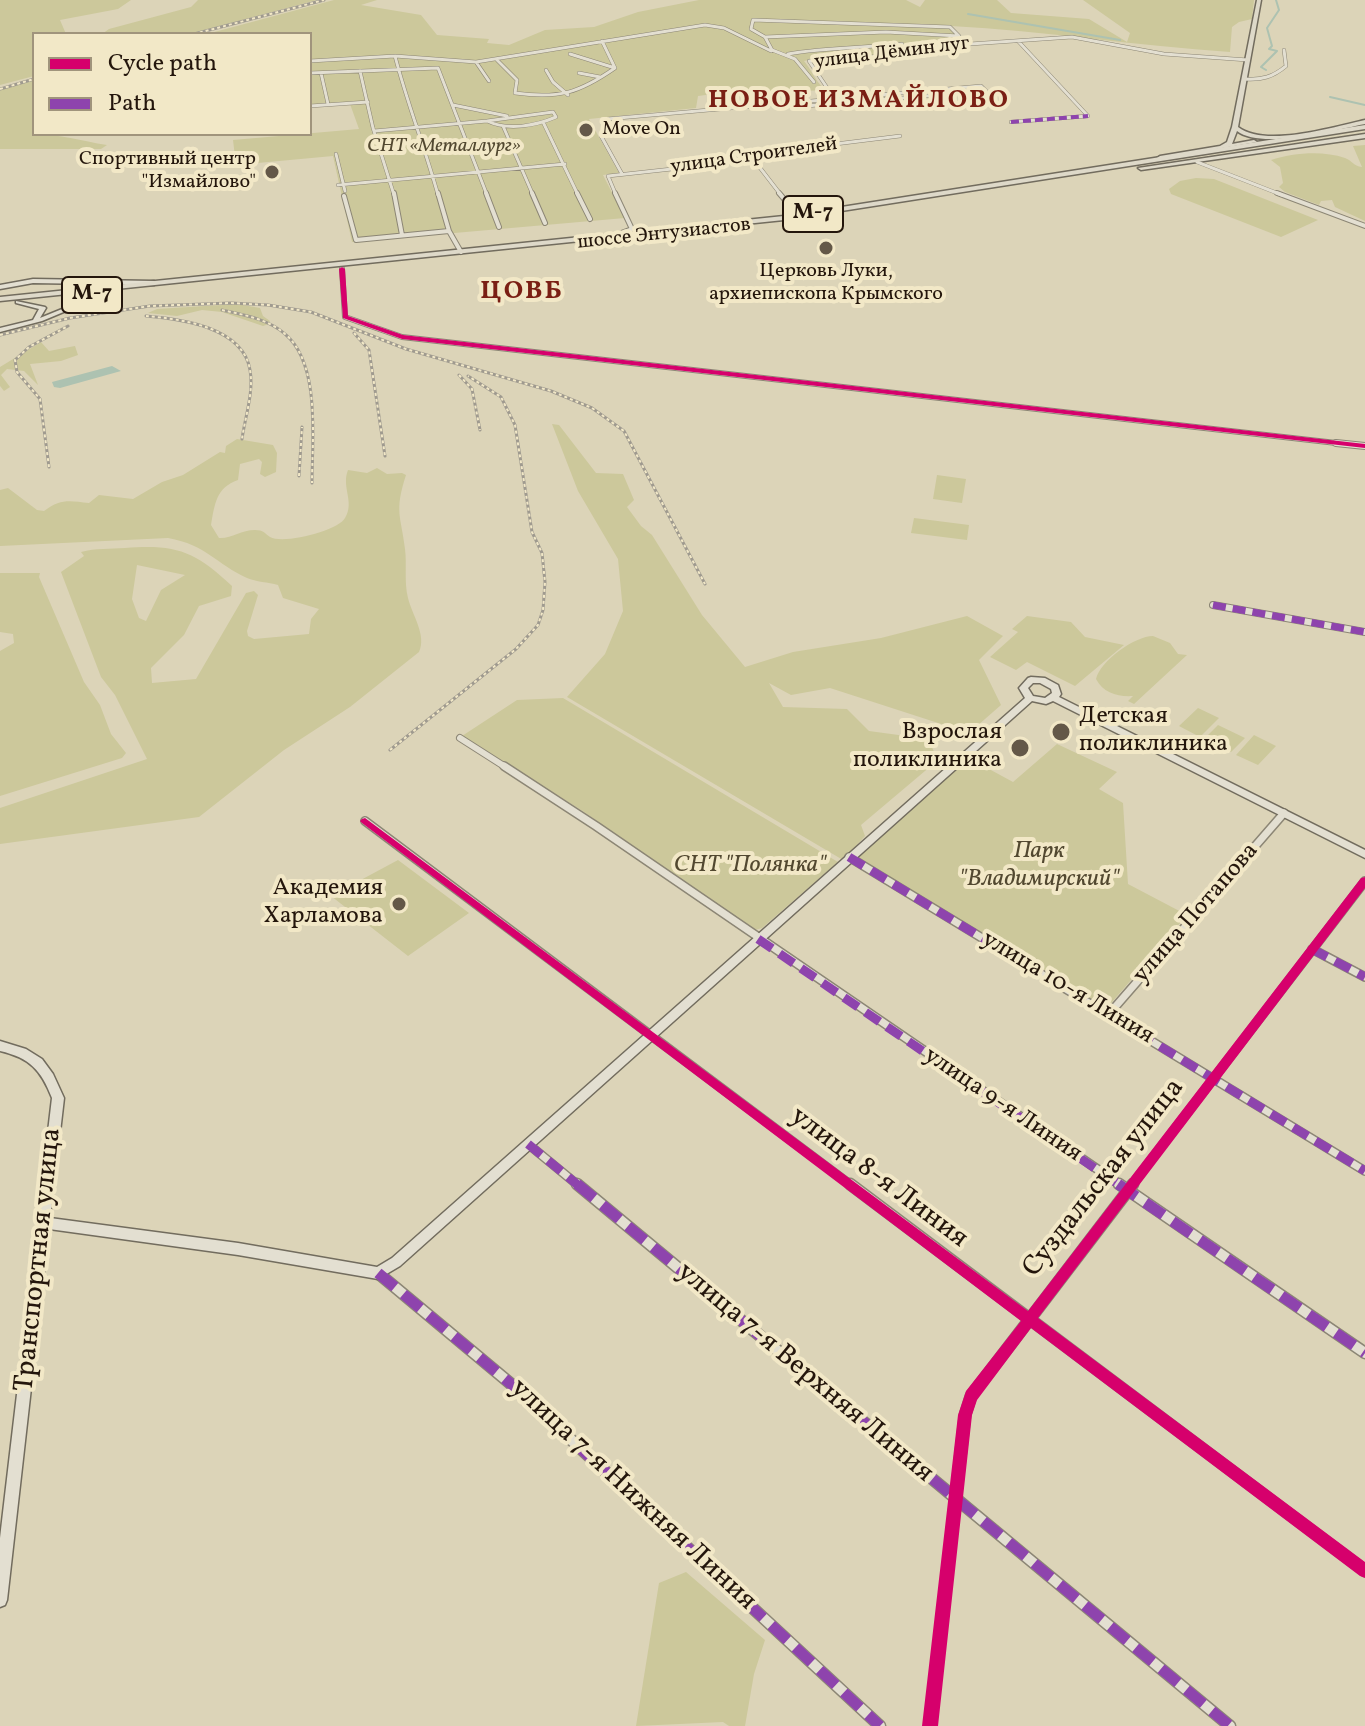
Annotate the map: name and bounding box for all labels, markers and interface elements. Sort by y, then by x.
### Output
legend [32,32,312,136]
street label: улица Дёмин луг [813,33,971,75]
text: Cycle path [108,47,217,81]
district label: НОВОЕ ИЗМАЙЛОВО [708,86,1010,118]
text: Path [108,87,156,121]
place label: Move On [602,118,681,142]
marker: Move On [577,121,595,139]
street label: улица Строителей [669,133,839,181]
park label: СНТ «Металлург» [367,135,521,159]
place label: Спортивный центр "Измайлово" [79,148,256,195]
marker: Спортивный центр "Измайлово" [263,163,281,181]
road number: М-7 [783,196,843,232]
street label: шоссе Энтузиастов [576,214,752,256]
marker: Церковь Луки, архиепископа Крымского [817,239,835,257]
place label: Церковь Луки, архиепископа Крымского [709,260,943,307]
road number: М-7 [62,277,122,313]
district label: ЦОВБ [480,277,564,309]
place label: Детская поликлиника [1079,704,1228,760]
place label: Взрослая поликлиника [853,720,1002,776]
marker: Детская поликлиника [1050,721,1072,743]
marker: Взрослая поликлиника [1009,737,1031,759]
street label: улица Потапова [1128,838,1266,990]
park label: Парк "Владимирский" [959,839,1119,895]
park label: СНТ "Полянка" [674,853,826,881]
place label: Академия Харламова [264,876,383,932]
marker: Академия Харламова [390,895,408,913]
street label: улица 10-я Линия [976,926,1158,1052]
street label: улица 9-я Линия [917,1042,1087,1170]
street label: Суздальская улица [1017,1073,1193,1285]
street label: улица 8-я Линия [782,1101,974,1257]
street label: Транспортная улица [9,1126,71,1394]
street label: улица 7-я Верхняя Линия [669,1257,939,1491]
street label: улица 7-я Нижняя Линия [502,1373,762,1619]

